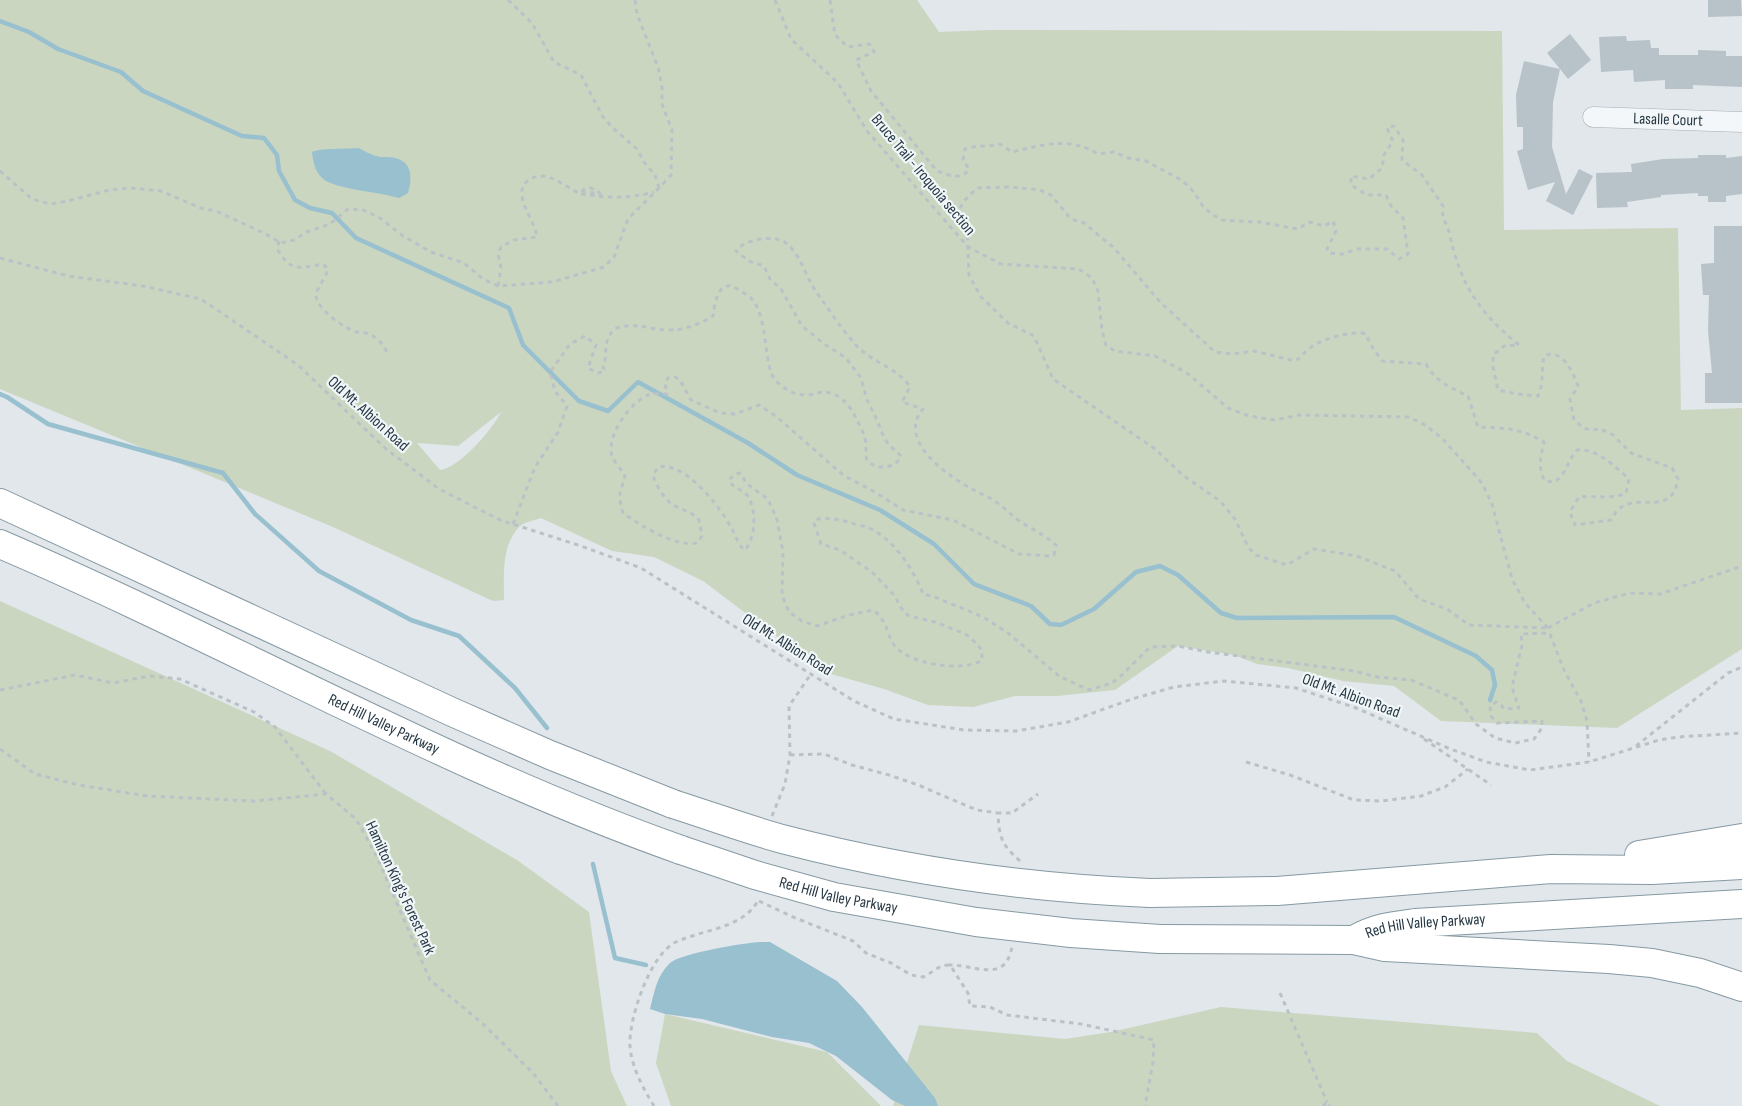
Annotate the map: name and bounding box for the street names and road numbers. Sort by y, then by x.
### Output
street label: Lasalle Court [1633,109,1703,130]
street label: Bruce Trail - Iroquoia section [867,111,979,239]
street label: Old Mt. Albion Road [324,373,412,455]
street label: Old Mt. Albion Road [738,610,836,680]
street label: Old Mt. Albion Road [1300,670,1402,722]
street label: Red Hill Valley Parkway [325,690,442,759]
street label: Hamilton King's Forest Park [361,818,439,958]
street label: Red Hill Valley Parkway [777,873,899,918]
street label: Red Hill Valley Parkway [1363,909,1486,943]

